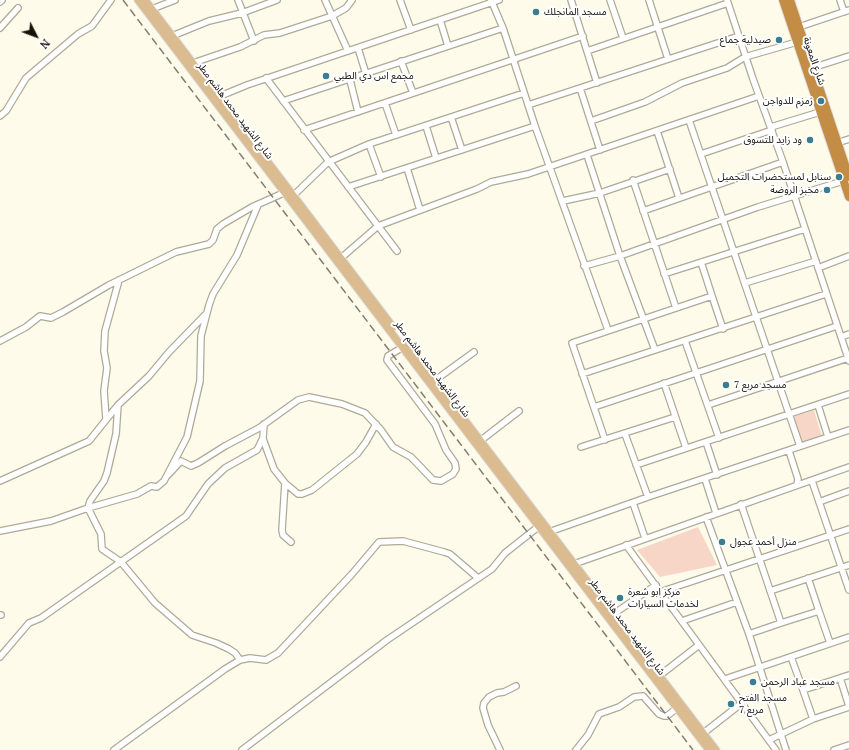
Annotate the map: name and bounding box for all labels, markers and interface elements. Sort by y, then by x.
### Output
place label: مسجد المانجلك [544,6,607,18]
marker: مسجد المانجلك [531,7,541,17]
north arrow [16,16,56,56]
place label: صيدلية جماع [720,34,771,46]
marker: صيدلية جماع [774,35,784,45]
street label: شارع المعونة [800,35,828,87]
text: N [37,36,53,52]
street label: شارع الشهيد محمد هاشم مطر [195,60,275,162]
place label: مجمع اس دي الطبي [334,70,414,82]
marker: مجمع اس دي الطبي [321,71,331,81]
place label: زمزم للدواجن [763,95,813,107]
marker: زمزم للدواجن [816,96,826,106]
place label: ود زايد للتسوق [744,134,802,146]
marker: ود زايد للتسوق [805,135,815,145]
place label: سنابل لمستحضرات التجميل [718,171,831,183]
marker: سنابل لمستحضرات التجميل [834,172,844,182]
place label: مخبز الروضة [770,184,819,196]
marker: مخبز الروضة [822,185,832,195]
street label: شارع الشهيد محمد هاشم مطر [392,318,472,420]
place label: مسجد مربع 7 [734,379,787,391]
marker: مسجد مربع 7 [721,380,731,390]
place label: منزل أحمد عجول [730,536,797,548]
marker: منزل أحمد عجول [717,537,727,547]
street label: شارع الشهيد محمد هاشم مطر [587,576,667,678]
place label: مركز ابو شعرة لخدمات السيارات [628,586,699,610]
marker: مركز ابو شعرة لخدمات السيارات [615,593,625,603]
place label: مسجد عباد الرحمن [761,676,835,688]
marker: مسجد عباد الرحمن [748,677,758,687]
place label: مسجد الفتح مربع 7 [739,692,787,716]
marker: مسجد الفتح مربع 7 [726,699,736,709]

